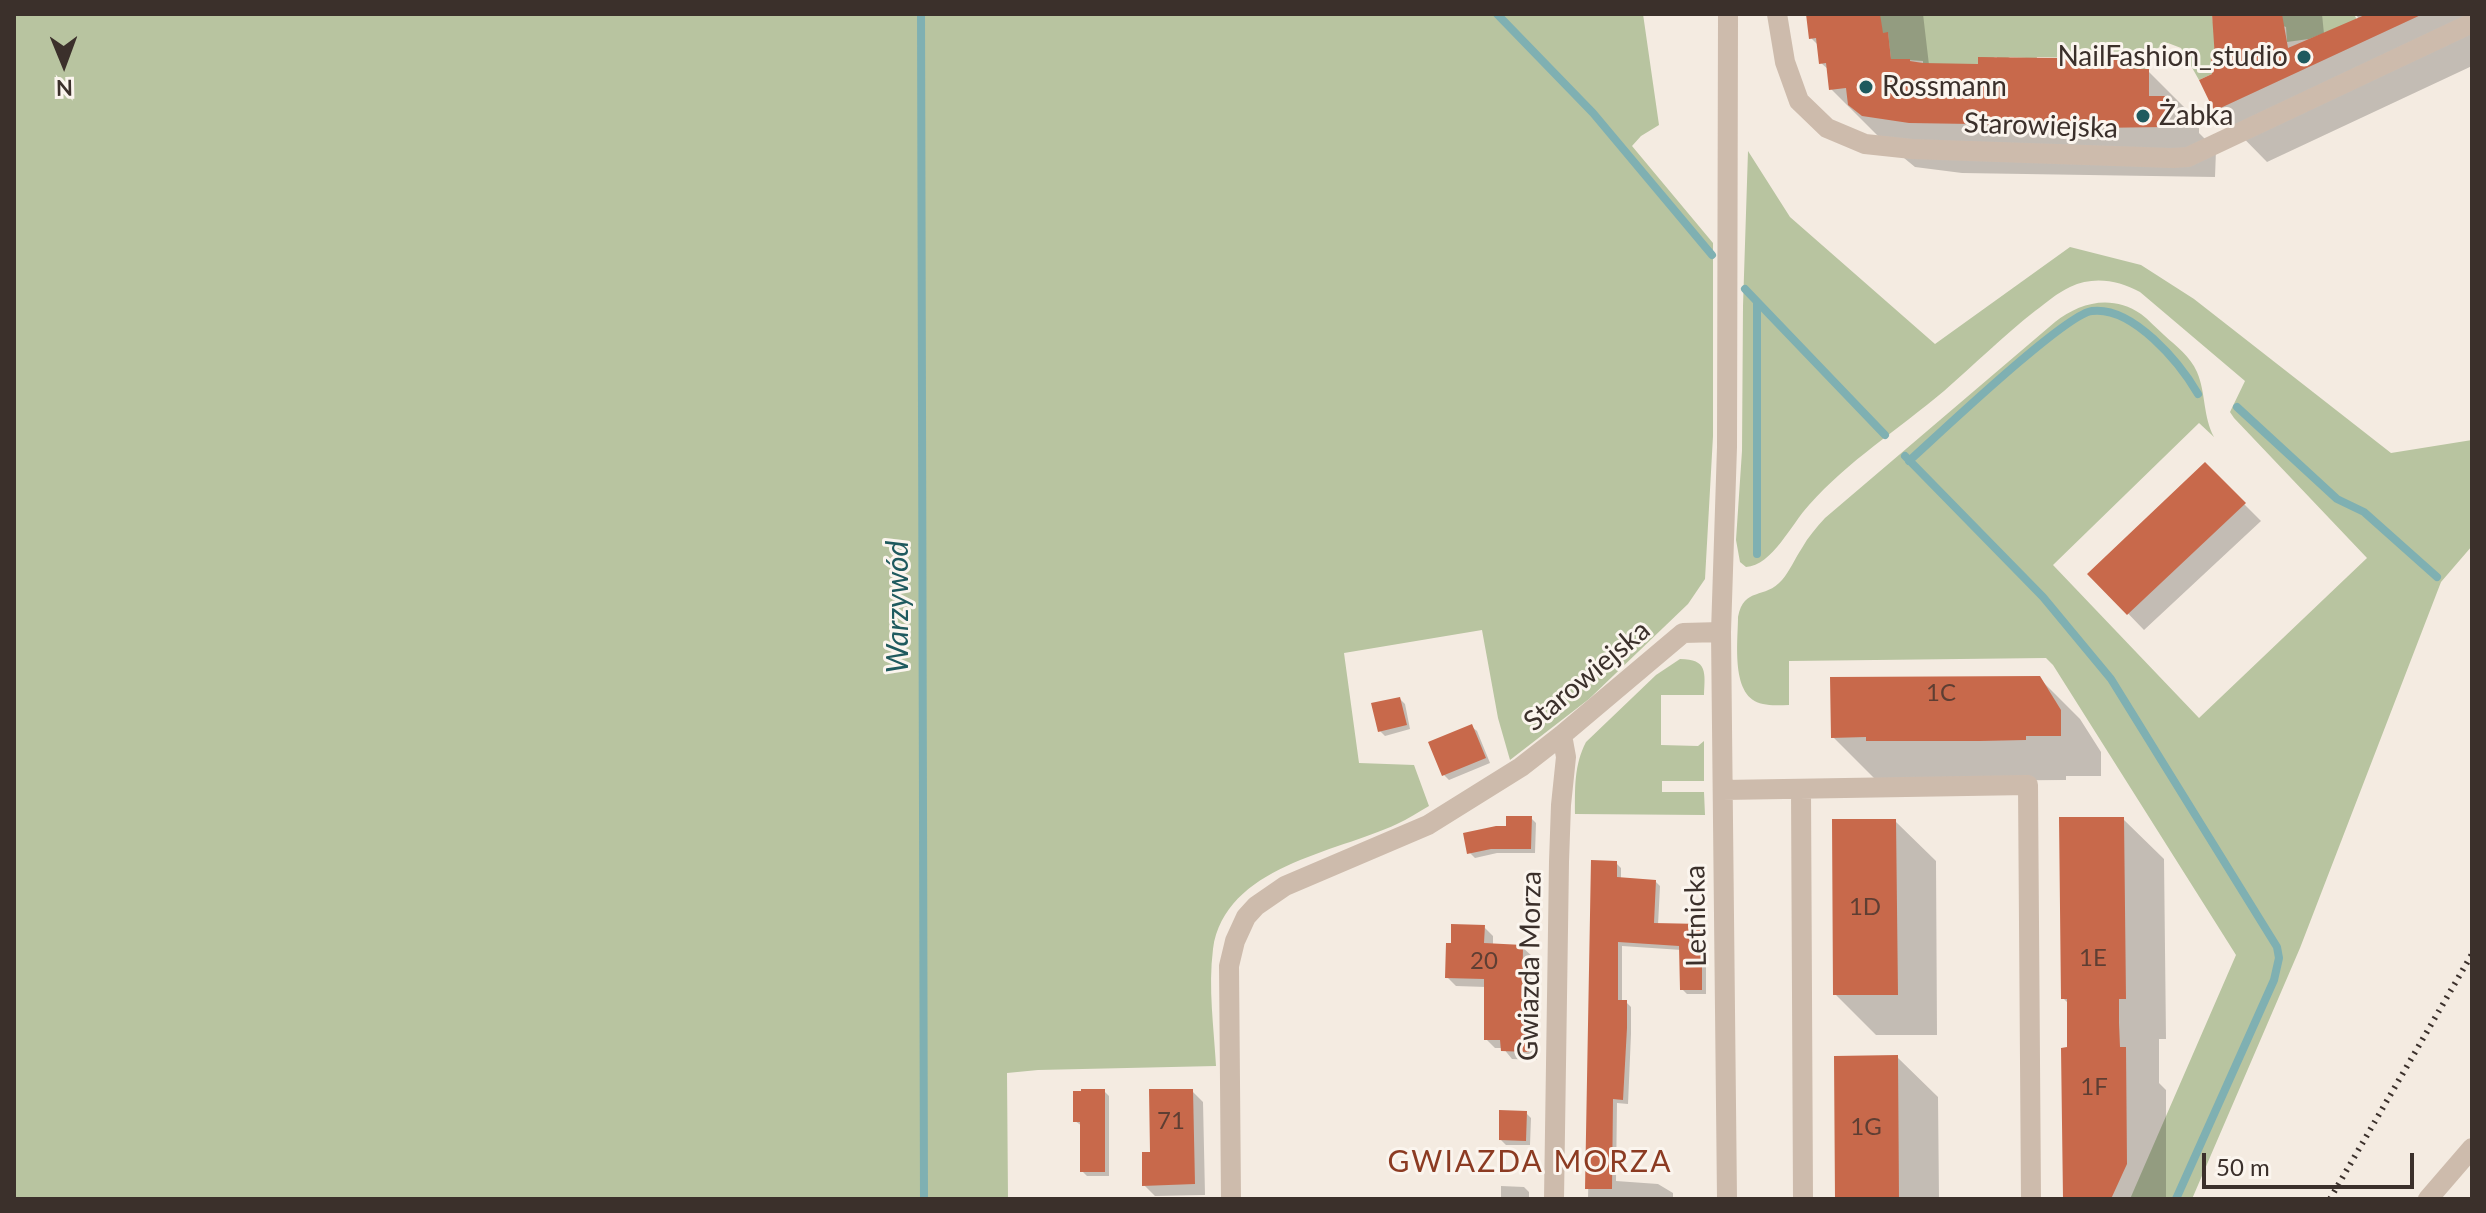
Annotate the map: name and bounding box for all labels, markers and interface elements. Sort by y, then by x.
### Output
north arrow [24,24,104,104]
place label: NailFashion_studio [2057,40,2288,74]
marker: NailFashion_studio [2295,48,2313,66]
place label: Rossmann [1882,70,2007,104]
text: N [56,75,73,102]
marker: Rossmann [1857,78,1875,96]
place label: Żabka [2159,99,2233,133]
street label: Starowiejska [1963,107,2119,145]
marker: Żabka [2134,107,2152,125]
water label: Warzywód [880,541,916,673]
street label: Starowiejska [1517,614,1657,738]
house number: 1C [1926,679,1956,707]
street label: Letnicka [1678,865,1714,967]
street label: Gwiazda Morza [1512,871,1548,1061]
house number: 1D [1849,893,1881,921]
house number: 1E [2079,944,2107,972]
house number: 20 [1470,947,1498,975]
house number: 1F [2080,1073,2108,1101]
house number: 71 [1157,1107,1185,1135]
house number: 1G [1850,1113,1882,1141]
scale bar [2206,1137,2418,1187]
district label: GWIAZDA MORZA [1388,1144,1672,1180]
text: 50 m [2216,1152,2270,1181]

